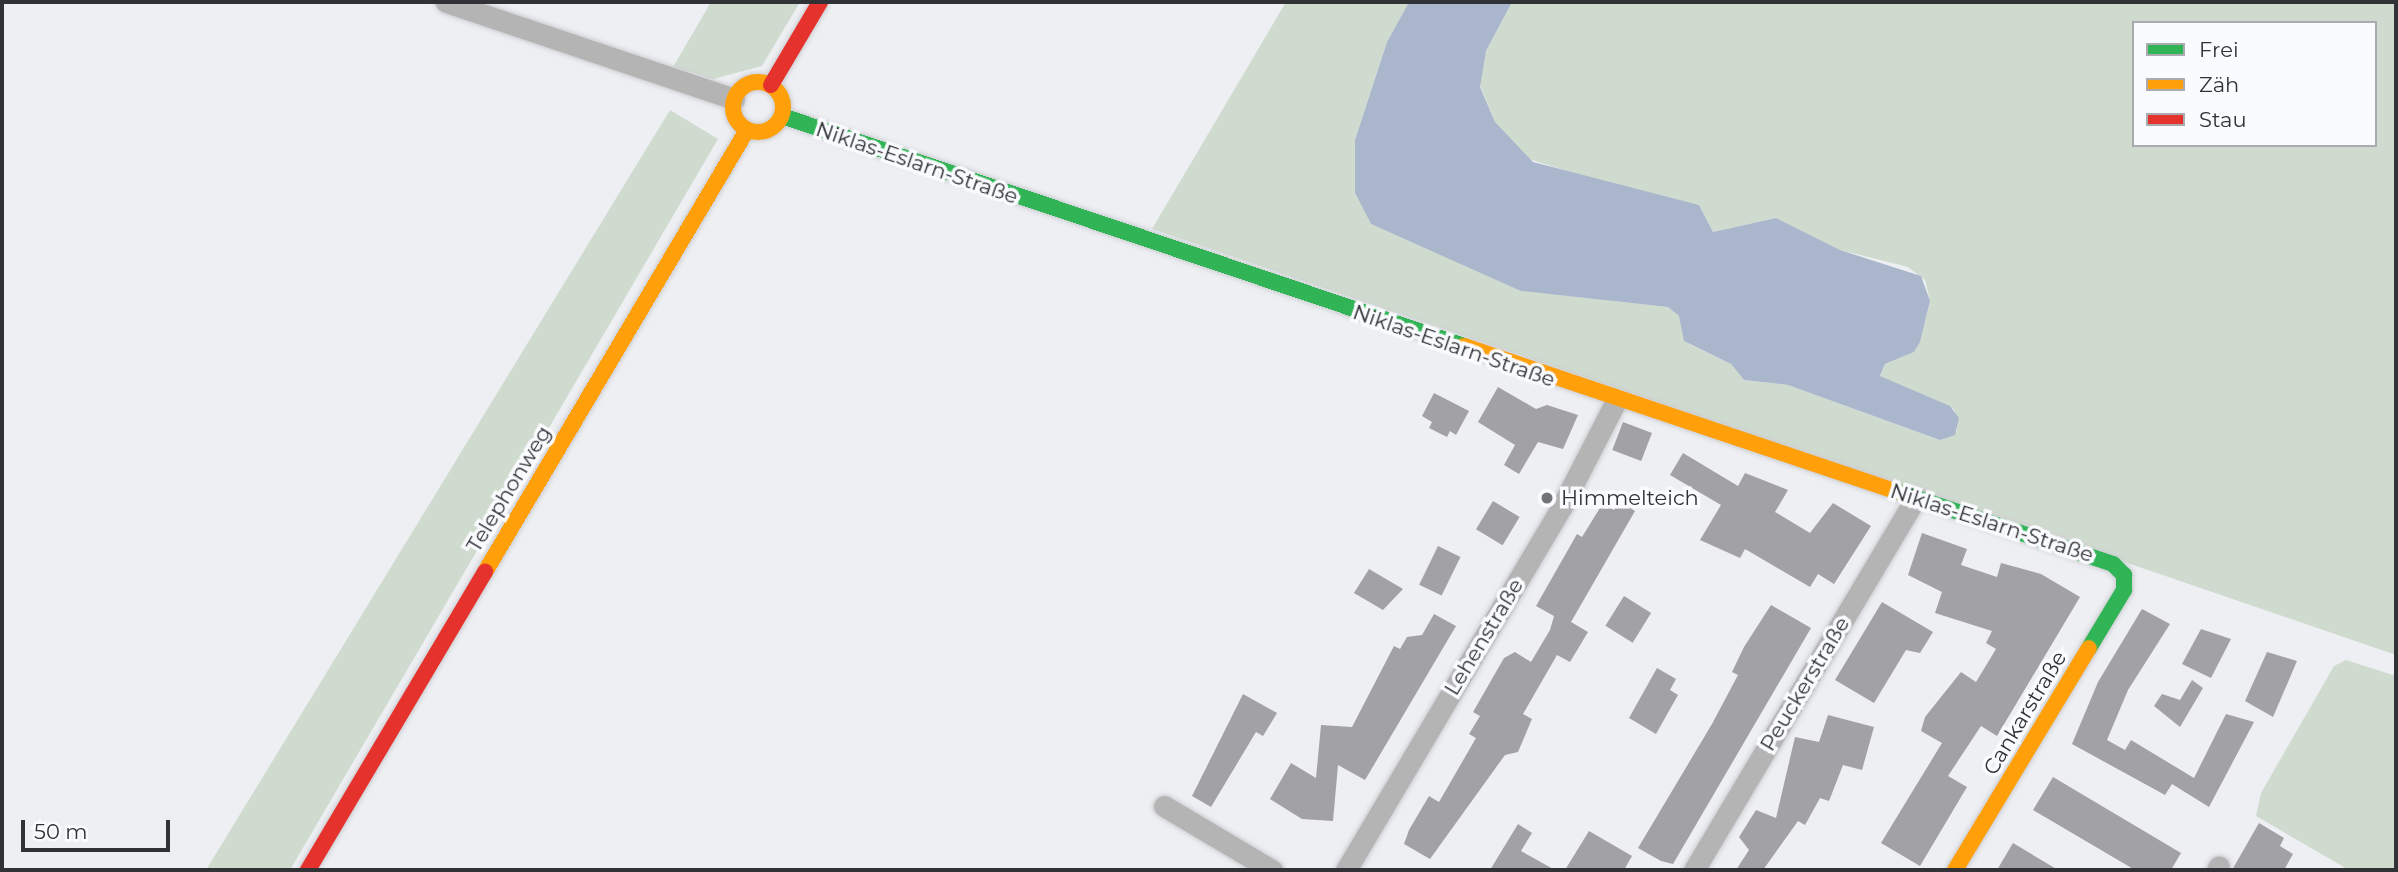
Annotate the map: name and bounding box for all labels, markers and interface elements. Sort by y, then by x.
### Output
legend [2132,21,2377,147]
text: Frei [2199,37,2239,62]
text: Zäh [2199,72,2239,97]
text: Stau [2199,107,2247,132]
street label: Niklas-Eslarn-Straße [813,117,1021,209]
street label: Niklas-Eslarn-Straße [1350,300,1558,392]
street label: Telephonweg [461,421,557,557]
street label: Niklas-Eslarn-Straße [1887,478,2097,568]
place label: Himmelteich [1561,485,1699,511]
marker: Himmelteich [1539,490,1555,506]
street label: Lehenstraße [1439,574,1529,700]
street label: Peuckerstraße [1755,612,1855,756]
street label: Cankarstraße [1978,647,2072,779]
scale bar [24,806,173,850]
text: 50 m [34,819,88,844]

